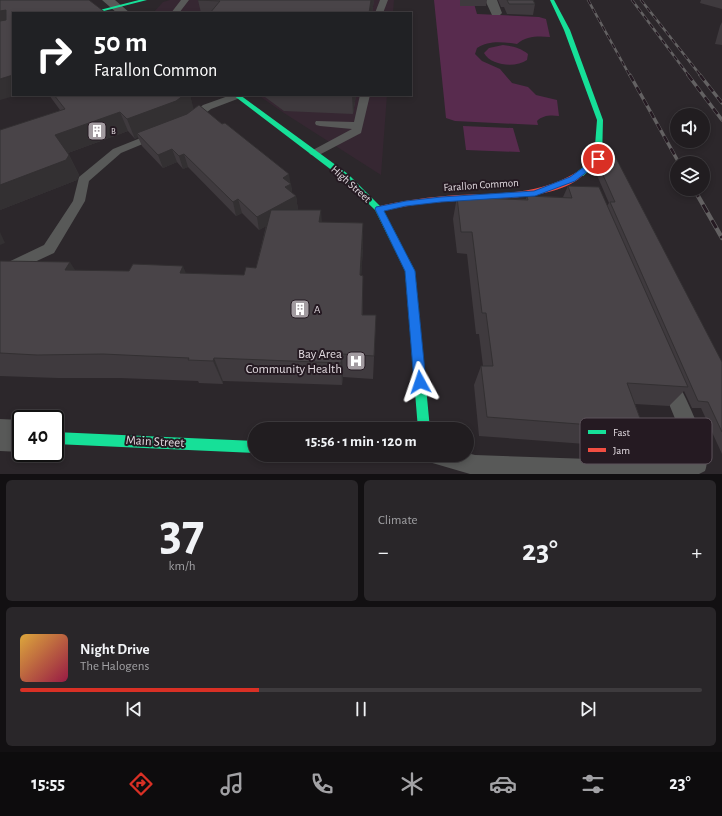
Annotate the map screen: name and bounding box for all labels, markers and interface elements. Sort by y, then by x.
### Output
icon: right [28,28,80,80]
text: 50 m [94,29,148,57]
text: Farallon Common [94,62,217,80]
map controls [670,108,710,196]
button: sound [670,108,710,148]
building icon: B [86,120,108,142]
place label: B [111,127,116,136]
pin [581,142,615,176]
icon: arrive [587,148,609,170]
button: layers [670,156,710,196]
street label: High Street [329,164,373,205]
street label: Farallon Common [443,177,519,193]
building icon: A [289,298,311,320]
place label: A [314,304,321,315]
place label: Bay Area Community Health [246,348,342,376]
hospital icon: Bay Area Community Health [345,350,367,372]
position arrow [399,361,441,403]
speed limit sign: 40 [12,410,64,462]
legend [580,418,712,464]
text: Fast [613,427,631,438]
street label: Main Street [125,434,185,450]
text: 15:56 · 1 min · 120 m [305,434,417,449]
text: Jam [613,445,630,456]
text: 37 [160,507,204,559]
text: Climate [378,514,417,527]
text: 23° [522,536,558,566]
text: − [378,541,389,563]
text: + [691,541,702,563]
text: km/h [169,560,195,573]
text: Night Drive [80,642,150,657]
text: The Halogens [80,660,149,673]
icon: previous [123,698,145,720]
icon: pause [350,698,372,720]
icon: next [577,698,599,720]
icon: directions [127,770,155,798]
icon: music [218,770,246,798]
icon: phone [308,770,336,798]
icon: climate [398,770,426,798]
icon: car [489,770,517,798]
icon: filters [579,770,607,798]
text: 15:55 [31,775,65,793]
text: 23° [669,775,691,793]

